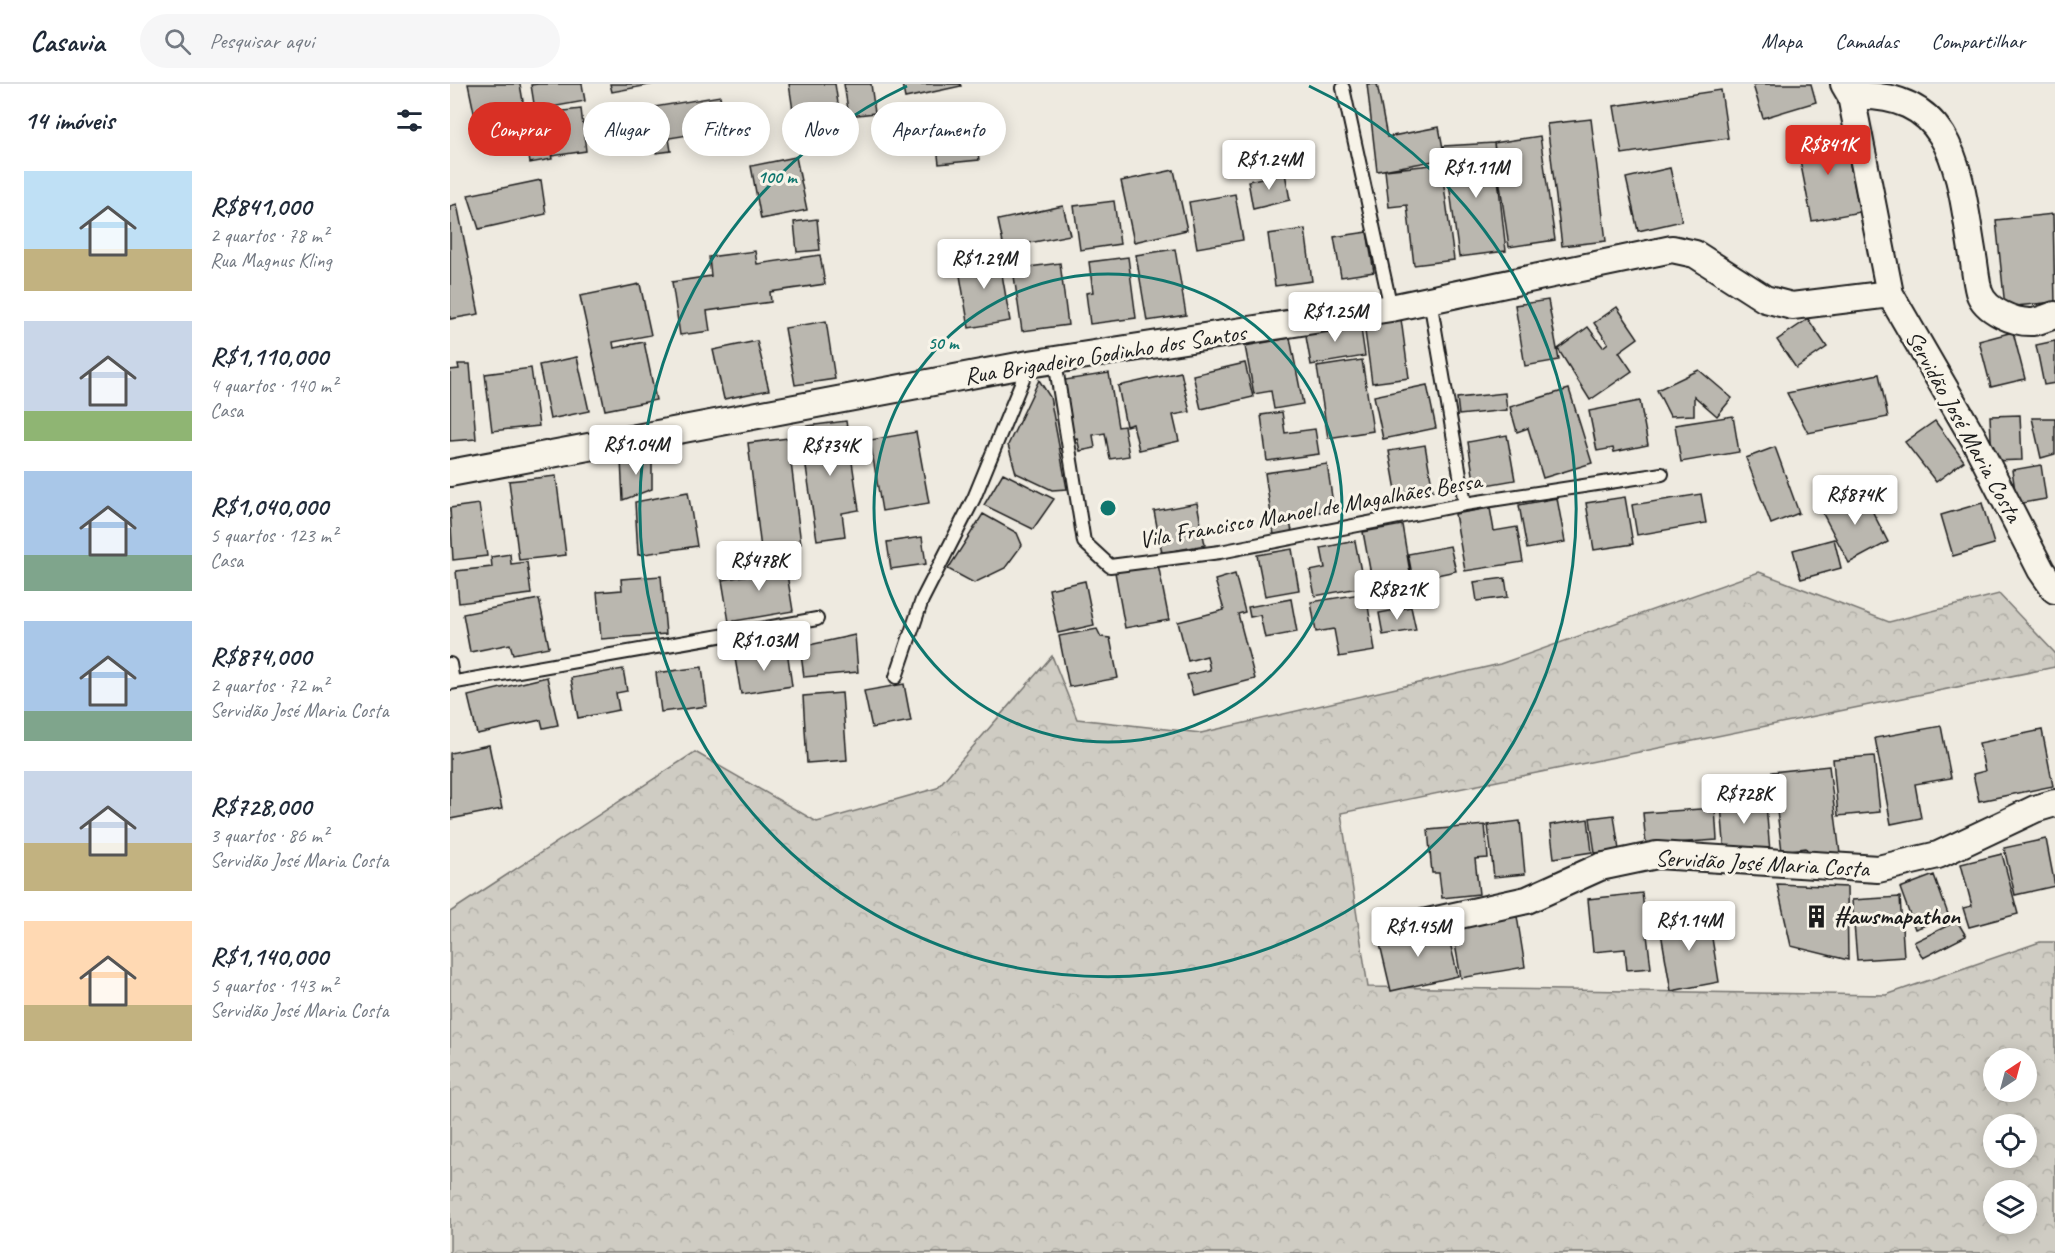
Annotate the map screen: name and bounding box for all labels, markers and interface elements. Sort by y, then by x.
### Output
search box [140,14,560,68]
text: Casavia [30,24,104,59]
icon: search [161,25,194,58]
text: Pesquisar aqui [209,27,314,55]
text: Mapa [1761,28,1802,54]
text: Camadas [1835,28,1898,54]
text: Compartilhar [1931,28,2025,54]
chip: Comprar [468,102,571,156]
chip: Alugar [583,102,670,156]
chip: Filtros [682,102,770,156]
chip: Novo [782,102,859,156]
chip: Apartamento [871,102,1006,156]
text: 14 imóveis [24,104,114,137]
icon: filters [393,104,426,137]
pin: R$841K [1779,125,1877,176]
text: R$841K [1799,132,1857,157]
pin: R$1.24M [1214,140,1324,191]
text: R$1.24M [1236,147,1302,172]
pin: R$1.11M [1421,148,1531,199]
text: R$1.11M [1443,155,1509,180]
text: 100 m [758,166,798,188]
text: R$841,000 [210,190,311,223]
icon: home [72,195,144,267]
text: 2 quartos · 78 m² [210,223,328,248]
pin: R$1.29M [929,239,1039,290]
text: R$1.29M [951,246,1017,271]
text: Rua Magnus Kling [210,248,332,273]
pin: R$1.25M [1280,292,1390,343]
text: R$1.25M [1302,299,1368,324]
street label: Rua Brigadeiro Godinho dos Santos [962,317,1250,391]
street label: Servidão José Maria Costa [1899,325,2030,528]
text: 50 m [928,332,960,354]
text: R$1,110,000 [210,340,328,373]
icon: home [72,345,144,417]
text: 4 quartos · 140 m² [210,373,337,398]
text: Casa [210,398,243,423]
pin: R$1.04M [581,425,691,476]
pin: R$734K [781,426,879,477]
text: R$1.04M [603,432,669,457]
text: R$734K [802,433,858,458]
street label: Vila Francisco Manoel de Magalhães Bessa [1137,465,1486,555]
pin: R$874K [1806,475,1904,526]
text: R$874K [1827,482,1883,507]
text: R$1,040,000 [210,490,328,523]
icon: home [72,495,144,567]
centre of rings [1098,498,1118,518]
text: 5 quartos · 123 m² [210,523,337,548]
pin: R$478K [710,541,808,592]
text: Casa [210,548,243,573]
text: R$478K [731,548,787,573]
pin: R$821K [1348,570,1446,621]
text: R$821K [1368,577,1426,602]
pin: R$1.03M [709,621,819,672]
text: R$1.03M [731,628,797,653]
text: R$874,000 [210,640,311,673]
icon: home [72,645,144,717]
text: 2 quartos · 72 m² [210,673,328,698]
text: Servidão José Maria Costa [210,698,389,723]
pin: R$728K [1695,774,1793,825]
text: R$728K [1716,781,1772,806]
text: R$728,000 [210,790,311,823]
icon: home [72,795,144,867]
text: 3 quartos · 86 m² [210,823,328,848]
street label: Servidão José Maria Costa [1654,842,1871,884]
text: Servidão José Maria Costa [210,848,389,873]
pin: R$1.14M [1634,901,1744,952]
place label: #awsmapathon [1834,901,1961,931]
building icon: #awsmapathon [1803,903,1829,929]
pin: R$1.45M [1363,907,1473,958]
text: R$1.14M [1656,908,1722,933]
text: R$1.45M [1385,914,1451,939]
text: R$1,140,000 [210,940,328,973]
icon: home [72,945,144,1017]
text: 5 quartos · 143 m² [210,973,337,998]
text: Servidão José Maria Costa [210,998,389,1023]
north arrow [1983,1048,2037,1102]
map controls [1983,1048,2037,1234]
button: locate [1983,1114,2037,1168]
button: layers [1983,1180,2037,1234]

